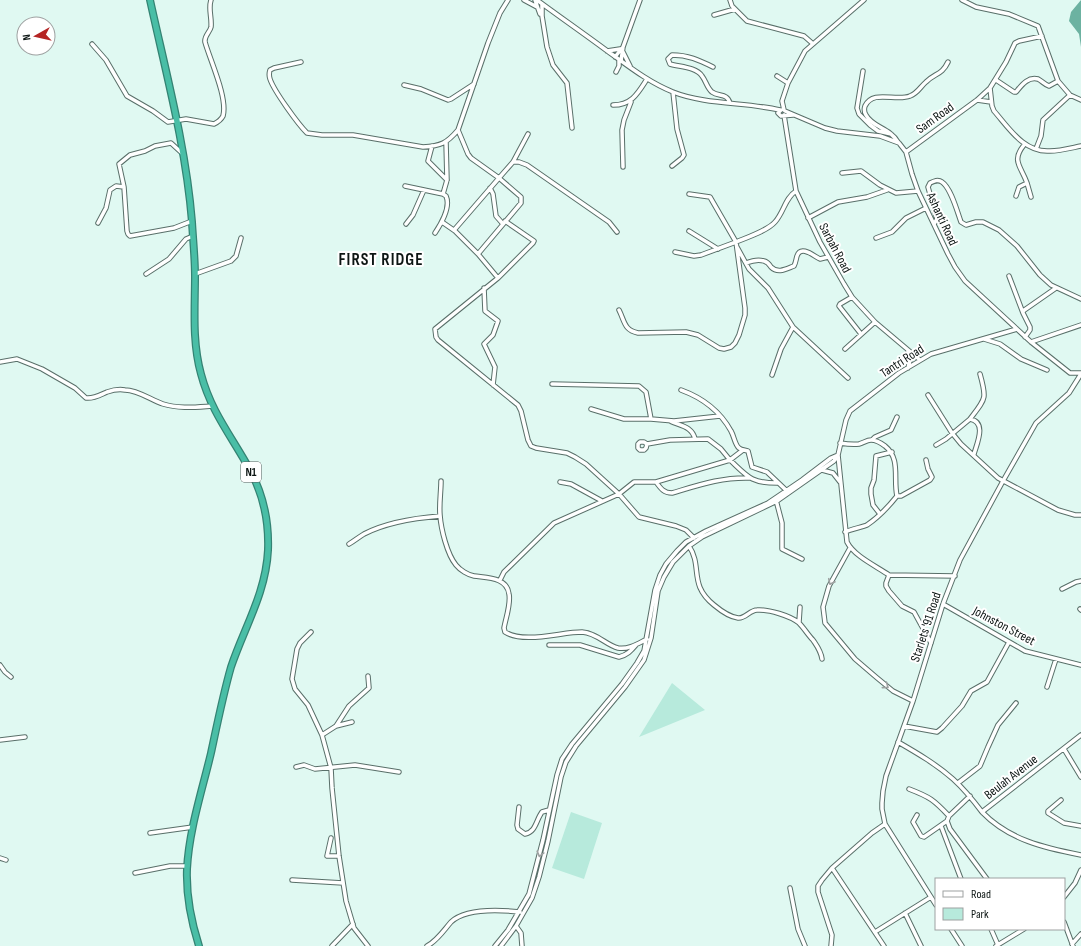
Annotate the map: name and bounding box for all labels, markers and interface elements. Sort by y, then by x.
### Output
north arrow [16,16,56,56]
text: N [20,33,33,41]
street label: Sam Road [913,99,957,137]
street label: Ashanti Road [922,189,961,248]
street label: Sarbah Road [815,220,855,276]
district label: FIRST RIDGE [338,250,424,270]
street label: Tantri Road [877,341,927,381]
road number: N1 [241,462,261,482]
one-way arrow [828,578,836,586]
street label: Starlets '91 Road [907,590,945,664]
street label: Johnston Street [969,602,1038,649]
one-way arrow [882,681,889,688]
street label: Beulah Avenue [981,751,1041,803]
one-way arrow [536,850,545,857]
legend [935,878,1065,930]
text: Road [971,887,991,902]
text: Park [971,907,989,922]

